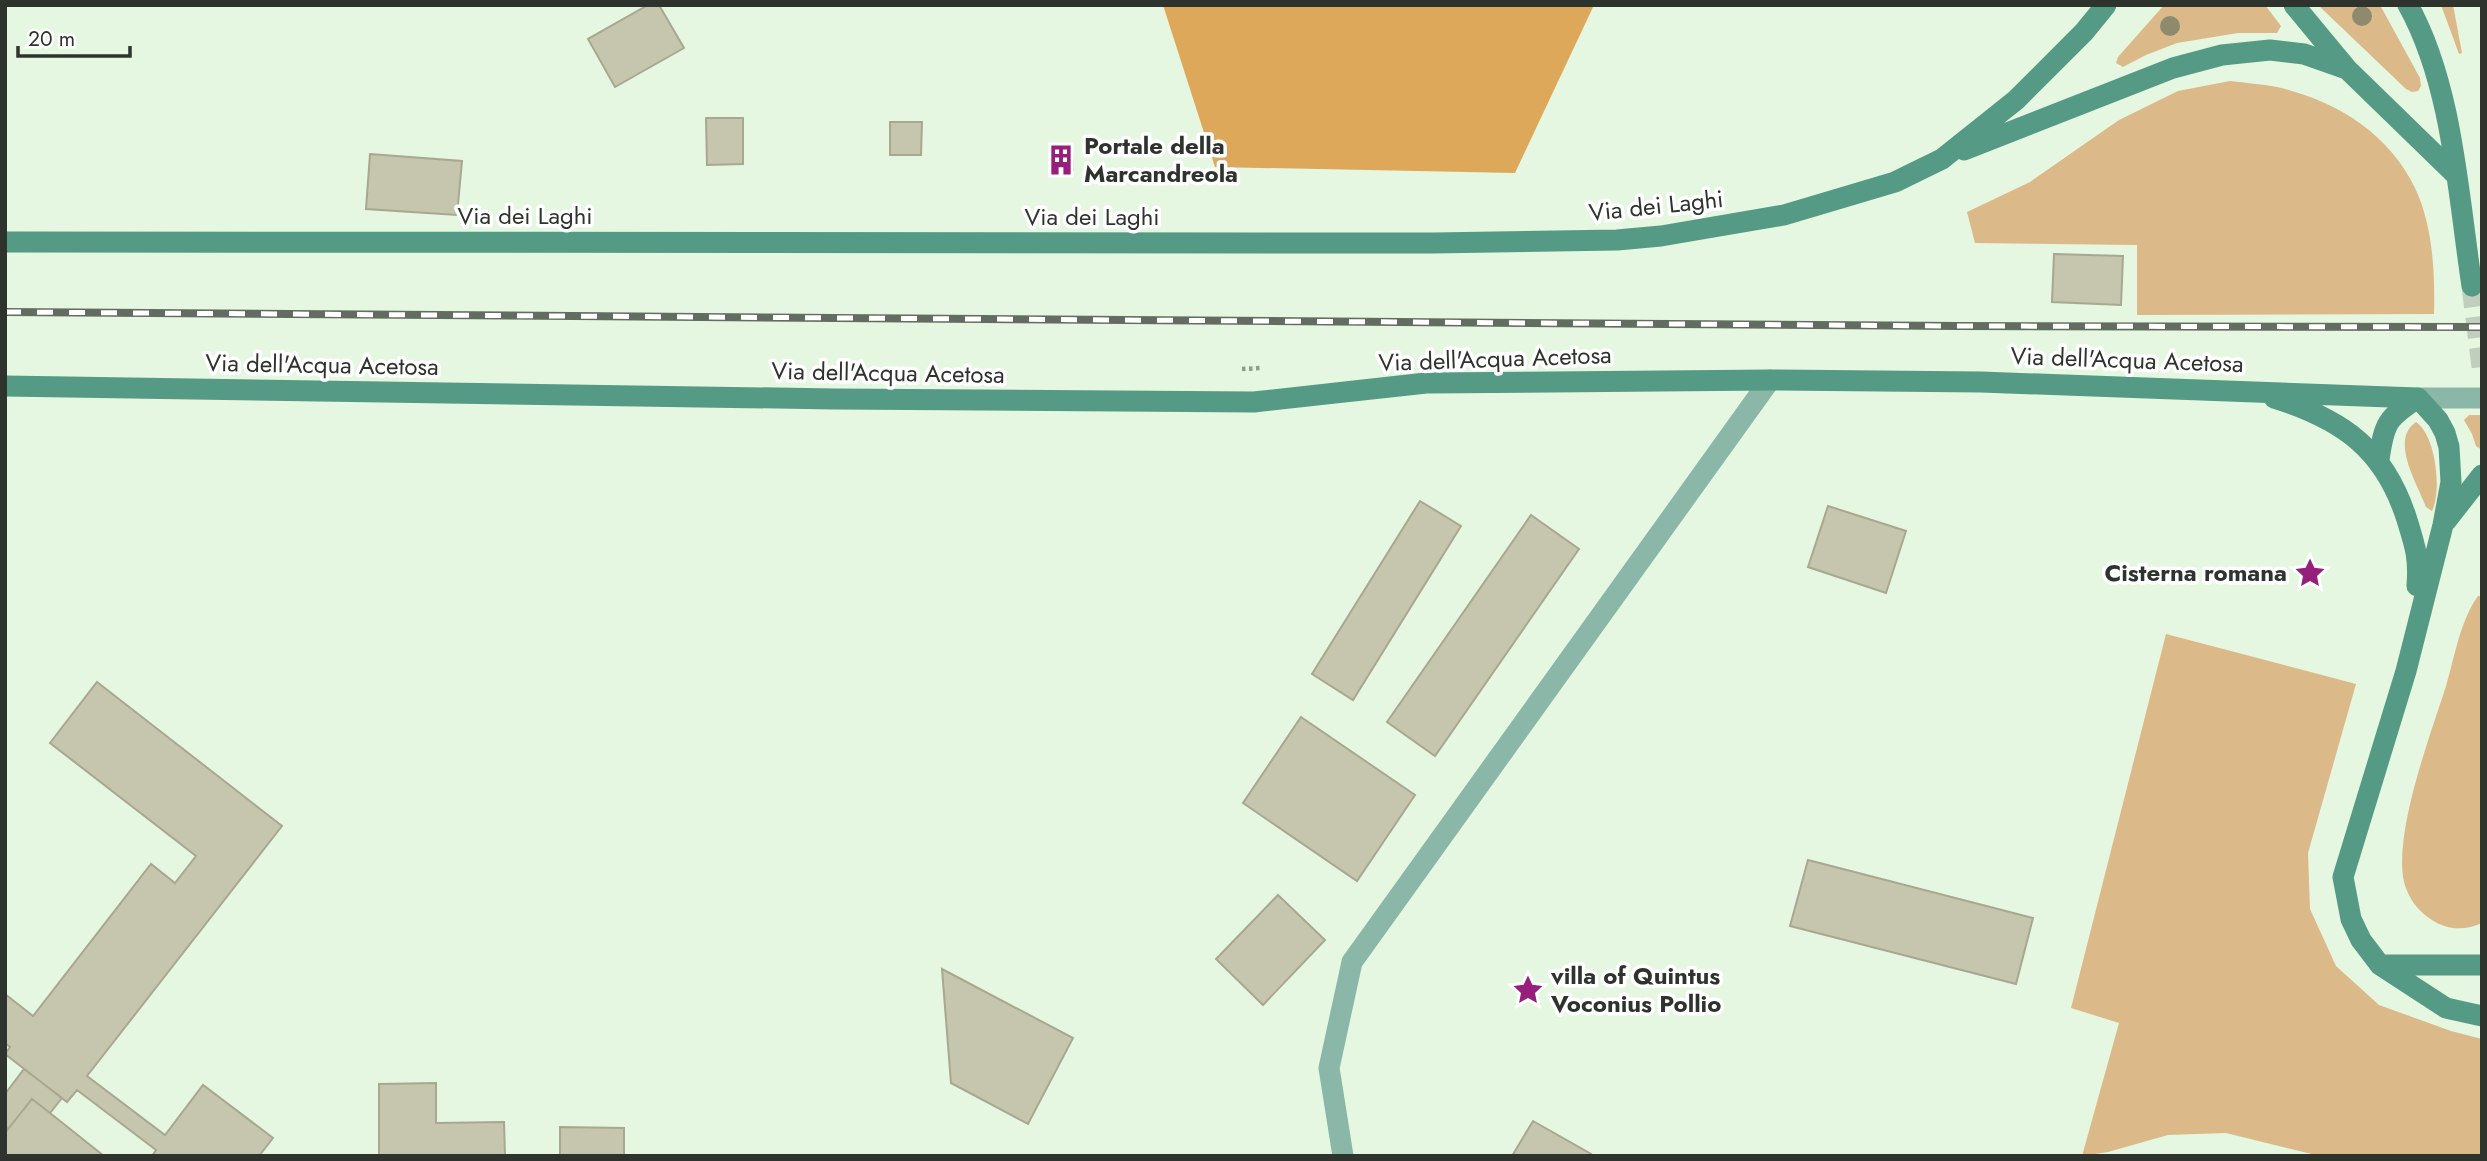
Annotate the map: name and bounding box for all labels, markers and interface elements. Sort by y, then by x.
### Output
scale bar [18,14,130,58]
text: 20 m [28,24,75,54]
place label: Portale della Marcandreola [1084,128,1238,191]
building icon: Portale della Marcandreola [1044,143,1078,177]
street label: Via dei Laghi [1587,181,1725,230]
street label: Via dei Laghi [457,198,593,233]
street label: Via dei Laghi [1024,199,1160,234]
street label: Via dell'Acqua Acetosa [1378,337,1612,380]
street label: Via dell'Acqua Acetosa [2010,338,2244,381]
street label: Via dell'Acqua Acetosa [205,345,439,384]
street label: Via dell'Acqua Acetosa [771,353,1005,392]
place label: Cisterna romana [2104,555,2287,590]
place icon: Cisterna romana [2293,556,2327,590]
place label: villa of Quintus Voconius Pollio [1550,958,1721,1021]
place icon: villa of Quintus Voconius Pollio [1511,973,1545,1007]

